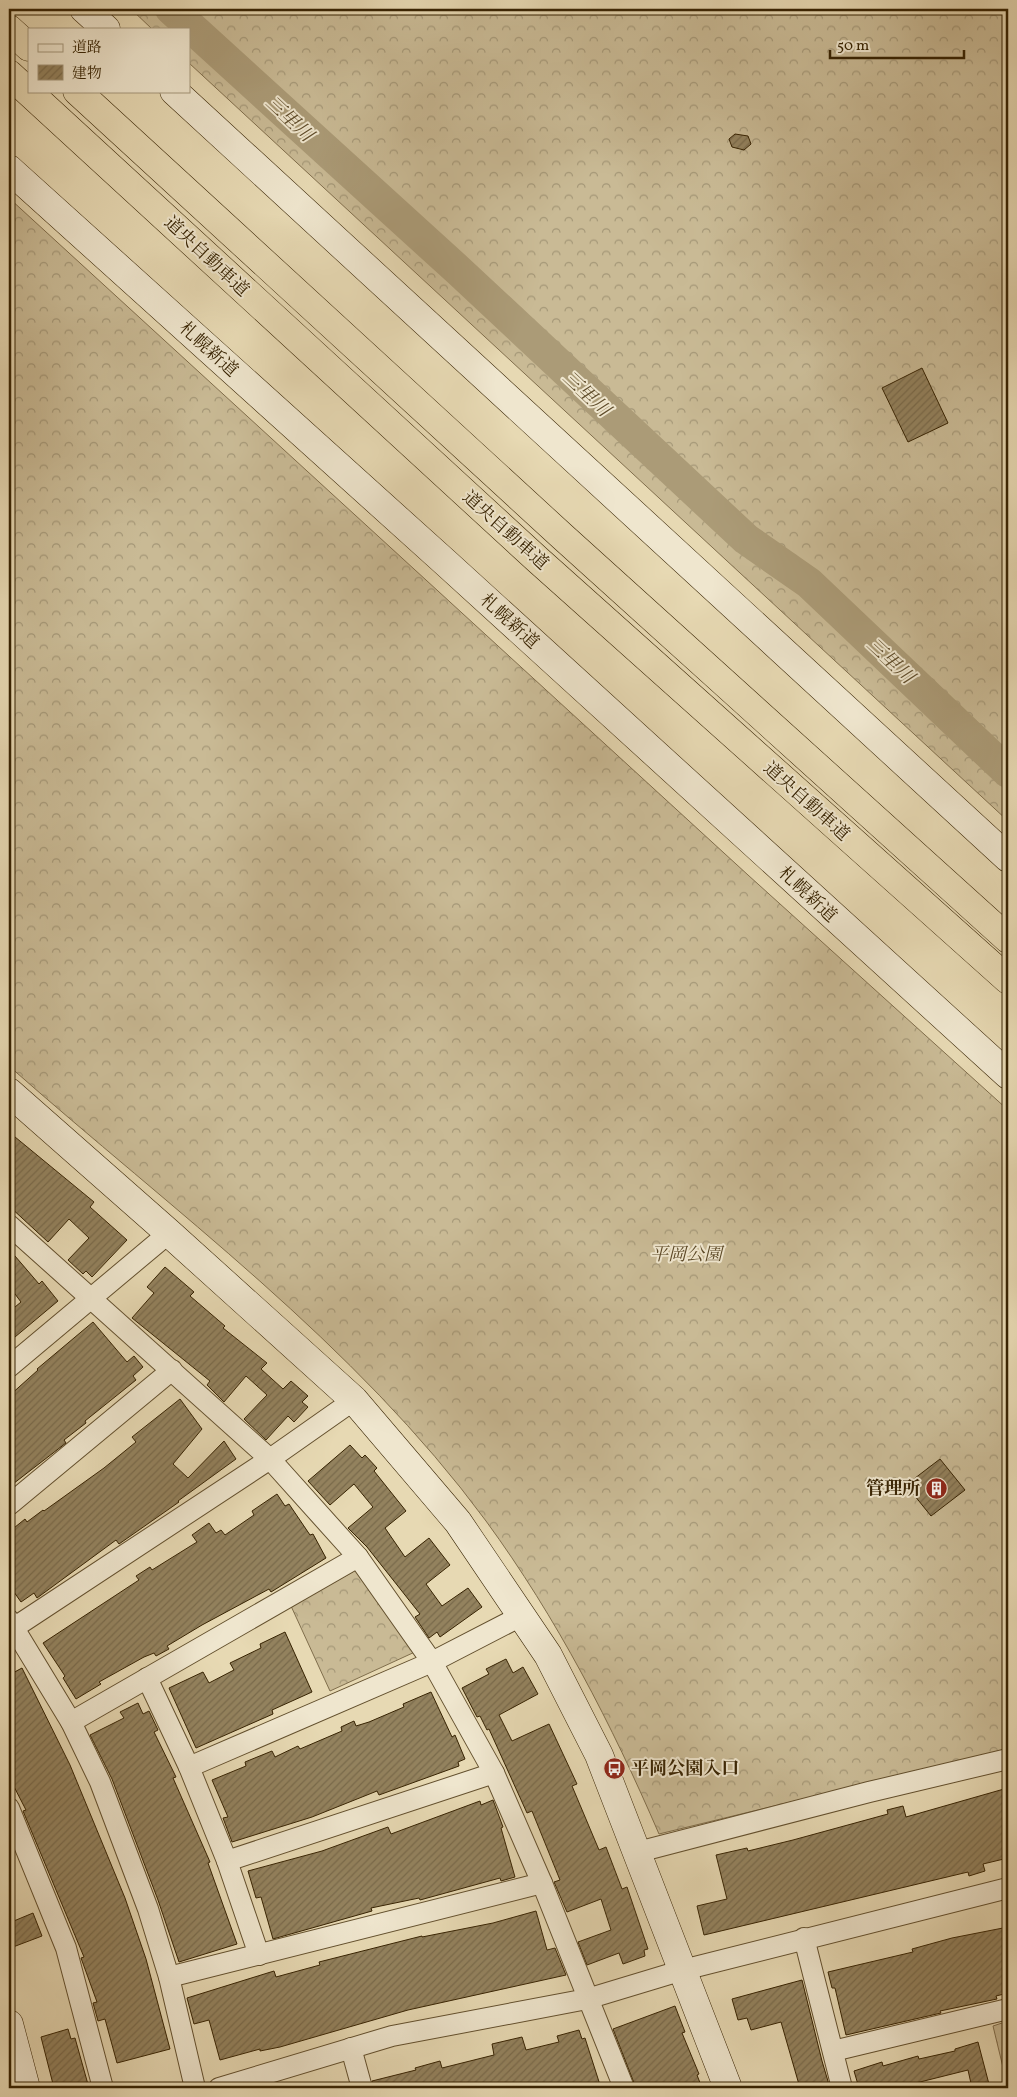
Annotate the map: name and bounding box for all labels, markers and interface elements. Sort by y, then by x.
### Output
legend [28,28,190,92]
scale bar [830,28,963,60]
text: 50 m [837,36,869,57]
text: 道路 [72,38,102,59]
text: 建物 [72,64,102,85]
water label: 三里川 [259,91,320,150]
street label: 道央自動車道 [158,211,254,303]
street label: 札幌新道 [173,317,243,383]
water label: 三里川 [556,366,617,425]
street label: 道央自動車道 [457,486,553,577]
street label: 札幌新道 [474,589,544,655]
water label: 三里川 [860,633,921,692]
street label: 道央自動車道 [758,757,854,848]
street label: 札幌新道 [772,861,842,929]
park label: 平岡公園 [650,1243,725,1268]
building icon: 管理所 [924,1476,948,1500]
place label: 管理所 [866,1477,920,1502]
bus stop icon: 平岡公園入口 [603,1756,627,1780]
place label: 平岡公園入口 [631,1757,739,1782]

